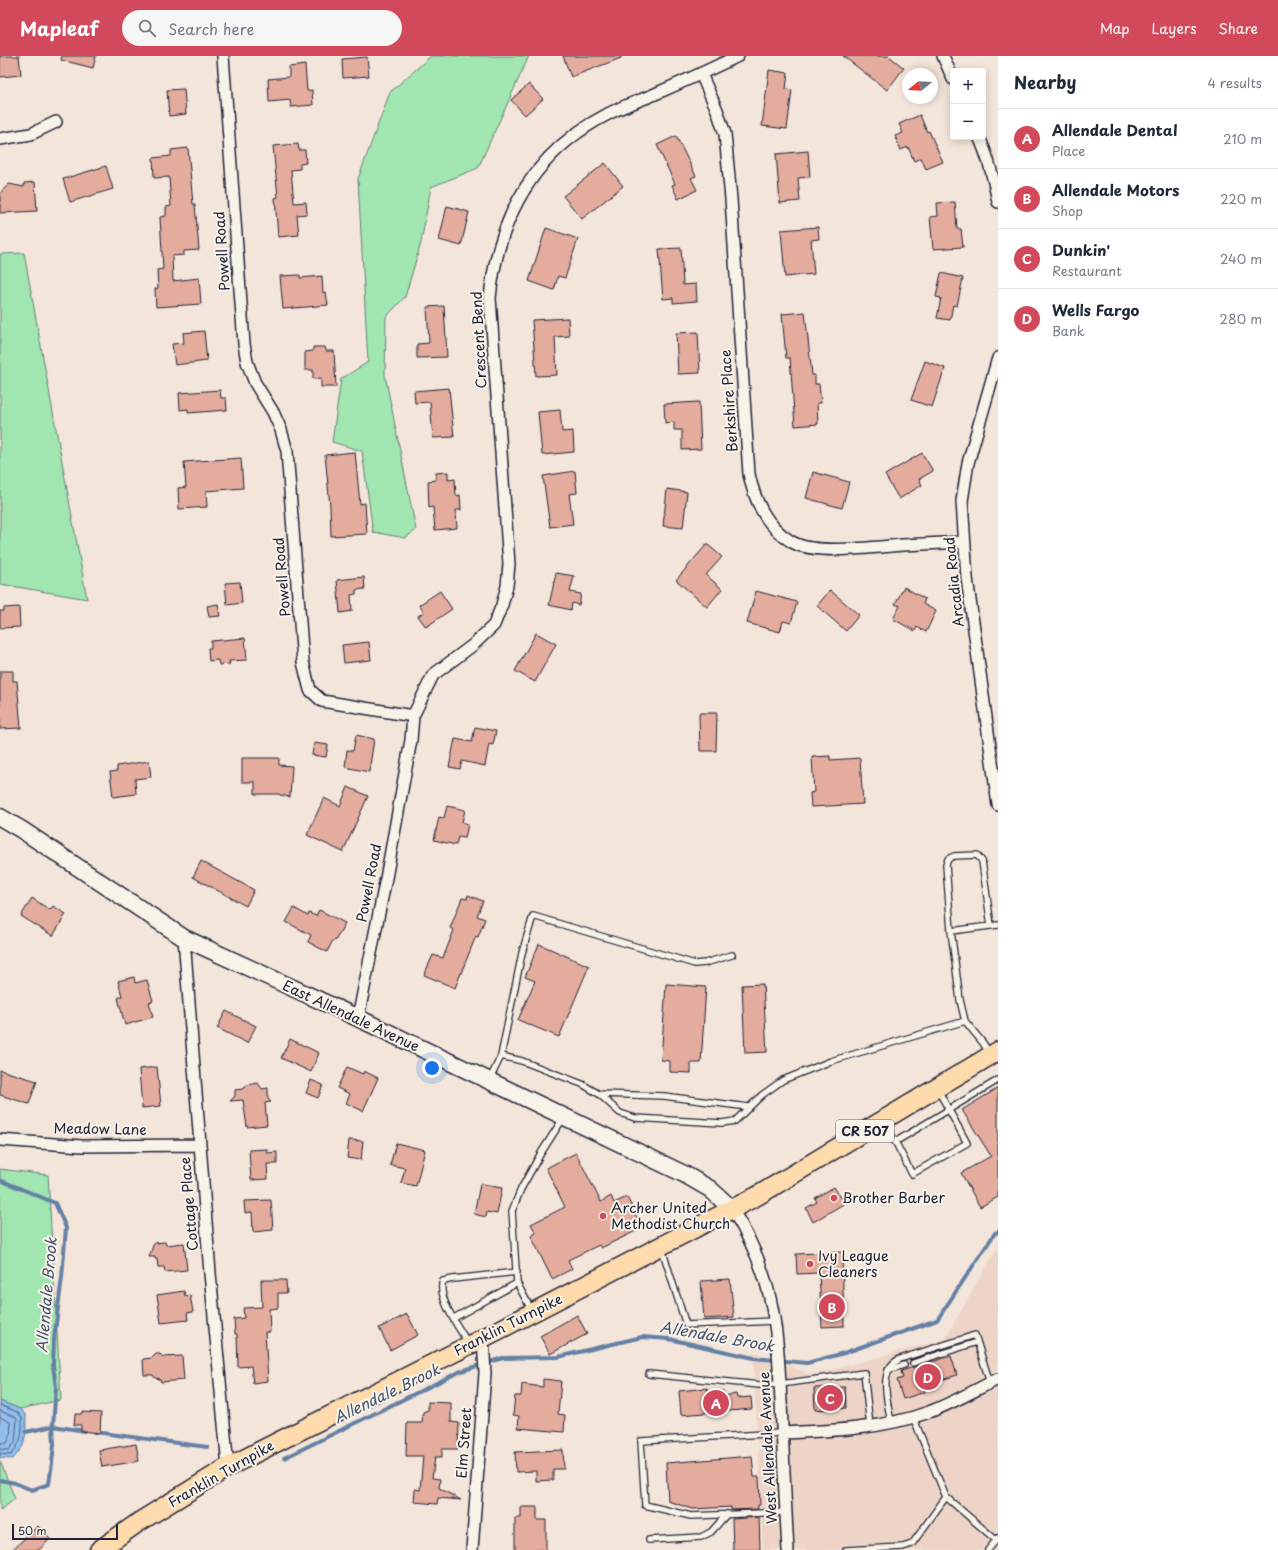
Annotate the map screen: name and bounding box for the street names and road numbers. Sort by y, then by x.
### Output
street label: Powell Road [208,211,235,292]
street label: Crescent Bend [465,291,492,389]
street label: Berkshire Place [714,349,743,453]
street label: Powell Road [268,536,295,618]
street label: Arcadia Road [938,536,969,628]
street label: Powell Road [351,842,386,924]
street label: East Allendale Avenue [279,975,423,1056]
street label: Meadow Lane [53,1117,147,1140]
road number: CR 507 [836,1120,894,1142]
street label: Cottage Place [174,1156,203,1252]
street label: Franklin Turnpike [450,1288,566,1361]
street label: West Allendale Avenue [753,1371,782,1525]
street label: Elm Street [451,1407,476,1479]
street label: Franklin Turnpike [164,1435,278,1512]

